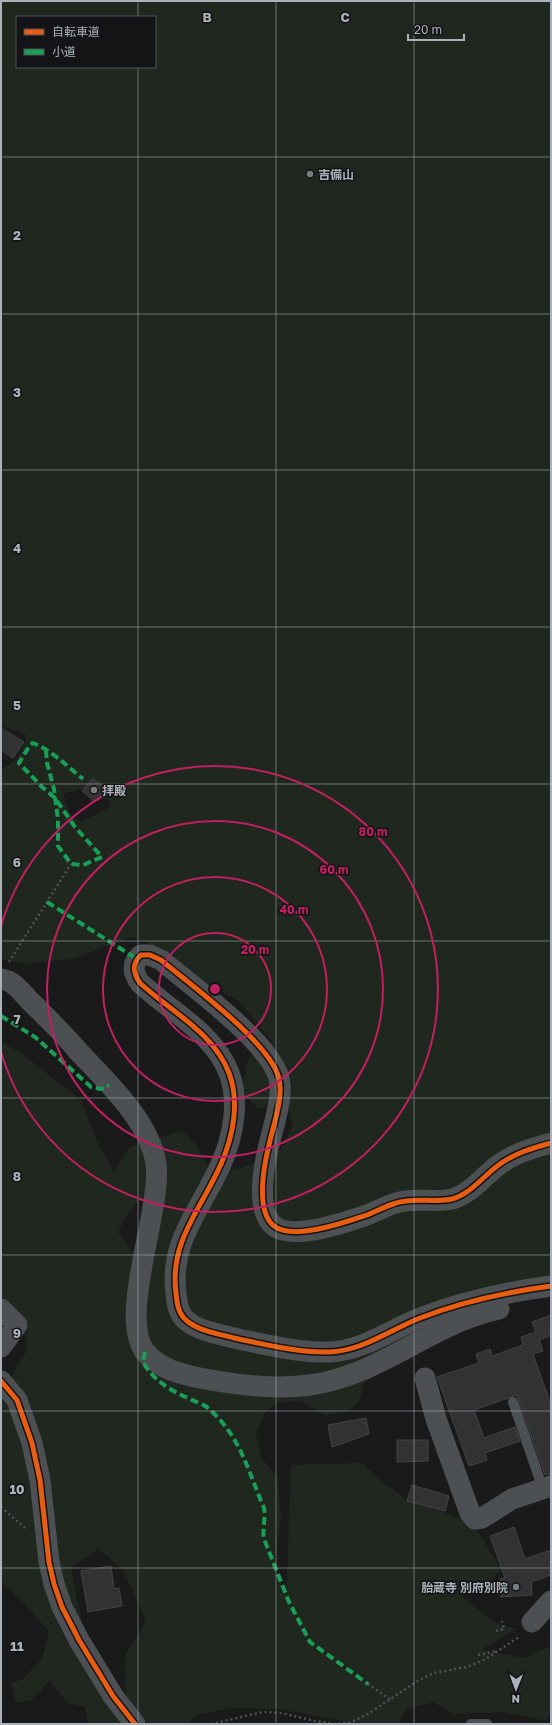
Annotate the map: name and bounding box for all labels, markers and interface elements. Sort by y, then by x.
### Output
text: B [202,9,212,25]
text: C [340,9,350,25]
legend [16,16,156,68]
scale bar [408,16,464,42]
text: 20 m [414,22,442,37]
text: 自転車道 [52,24,100,39]
text: 小道 [52,44,76,59]
place label: 吉備山 [318,167,354,182]
marker: 吉備山 [305,169,315,179]
text: 2 [13,227,21,243]
text: 3 [13,384,21,400]
text: 4 [13,540,21,556]
text: 5 [13,697,21,713]
place label: 拝殿 [102,783,126,798]
marker: 拝殿 [89,785,99,795]
text: 80 m [359,824,387,839]
text: 6 [13,854,21,870]
text: 60 m [320,862,348,877]
text: 40 m [280,902,308,917]
text: 20 m [241,942,269,957]
centre of rings [208,982,222,996]
text: 7 [13,1011,21,1027]
text: 8 [13,1168,21,1184]
text: 9 [13,1325,21,1341]
text: 10 [9,1481,25,1497]
place label: 胎蔵寺 別府別院 [421,1580,508,1595]
marker: 胎蔵寺 別府別院 [511,1582,521,1592]
text: 11 [10,1638,24,1654]
north arrow [496,1669,536,1709]
text: N [512,1693,520,1706]

